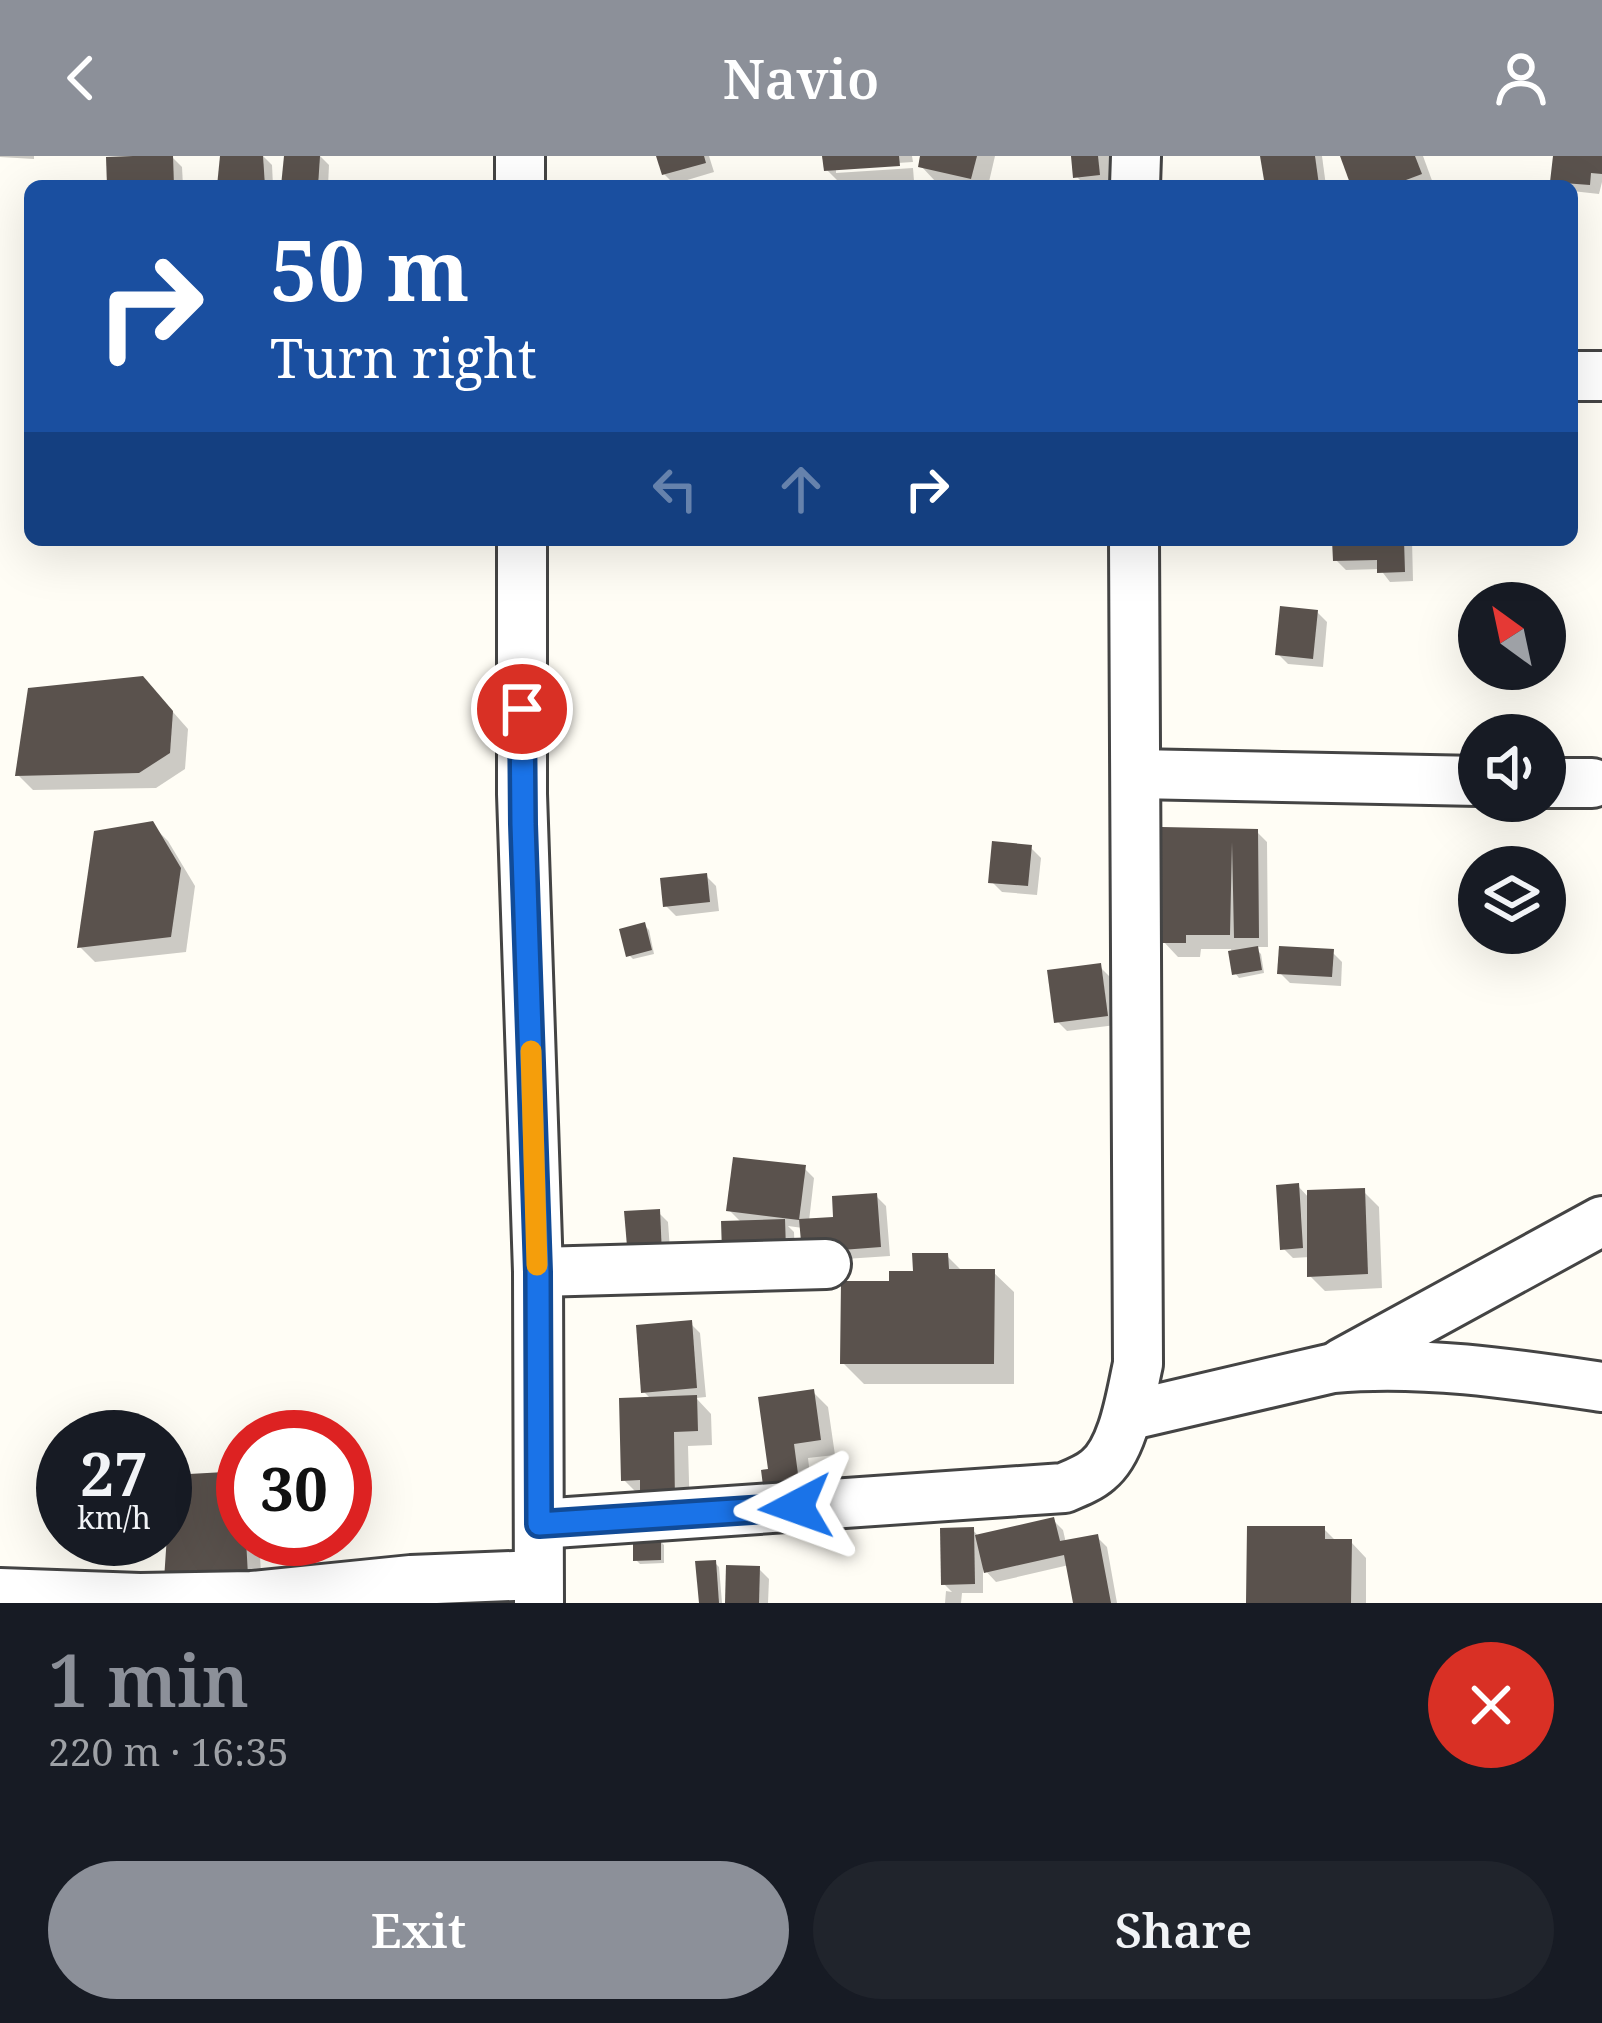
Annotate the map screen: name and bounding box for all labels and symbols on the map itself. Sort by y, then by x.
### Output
north arrow [1458,582,1566,690]
pin [471,658,573,760]
speed limit sign: 30 [216,1410,372,1566]
position arrow [733,1444,859,1570]

